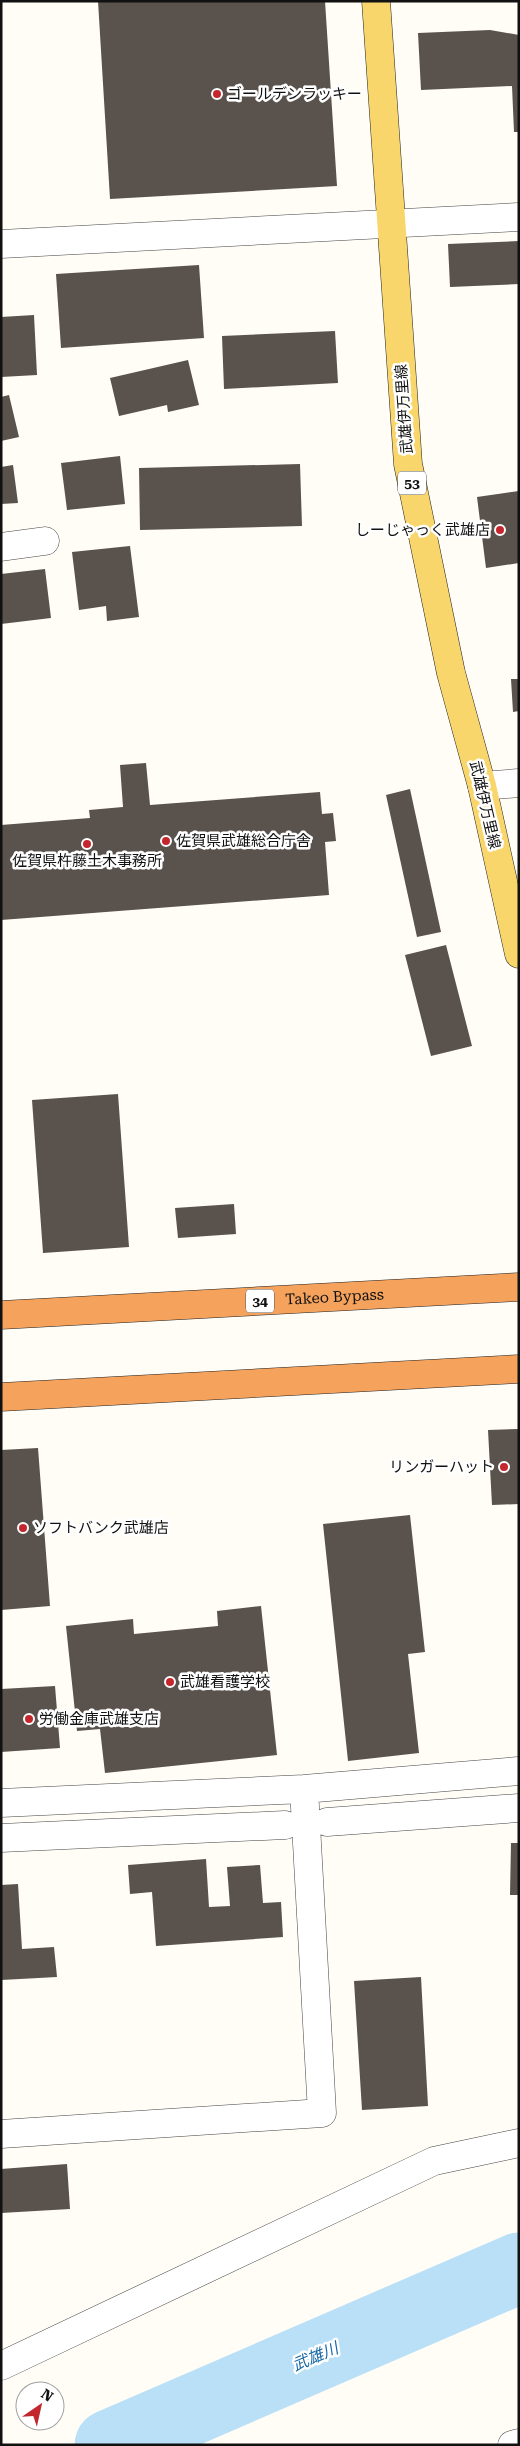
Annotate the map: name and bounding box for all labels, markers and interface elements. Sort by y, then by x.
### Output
place label: ゴールデンラッキー [227,85,362,103]
marker: ゴールデンラッキー [211,88,223,100]
street label: 武雄伊万里線 [392,363,416,455]
road number: 53 [398,472,426,494]
place label: しーじゃっく武雄店 [355,521,490,539]
marker: しーじゃっく武雄店 [494,524,506,536]
street label: 武雄伊万里線 [466,759,504,851]
place label: 佐賀県武雄総合庁舎 [176,832,311,850]
marker: 佐賀県武雄総合庁舎 [160,835,172,847]
marker: 佐賀県杵藤土木事務所 [81,838,93,850]
place label: 佐賀県杵藤土木事務所 [12,852,162,870]
street label: Takeo Bypass [285,1285,384,1309]
road number: 34 [246,1290,274,1312]
place label: リンガーハット [389,1458,494,1476]
marker: リンガーハット [498,1461,510,1473]
place label: ソフトバンク武雄店 [33,1519,169,1537]
marker: ソフトバンク武雄店 [17,1522,29,1534]
place label: 武雄看護学校 [180,1673,270,1691]
marker: 武雄看護学校 [164,1676,176,1688]
place label: 労働金庫武雄支店 [39,1710,159,1728]
marker: 労働金庫武雄支店 [23,1713,35,1725]
water label: 武雄川 [289,2338,343,2375]
north arrow [15,2381,65,2431]
text: N [38,2386,56,2405]

